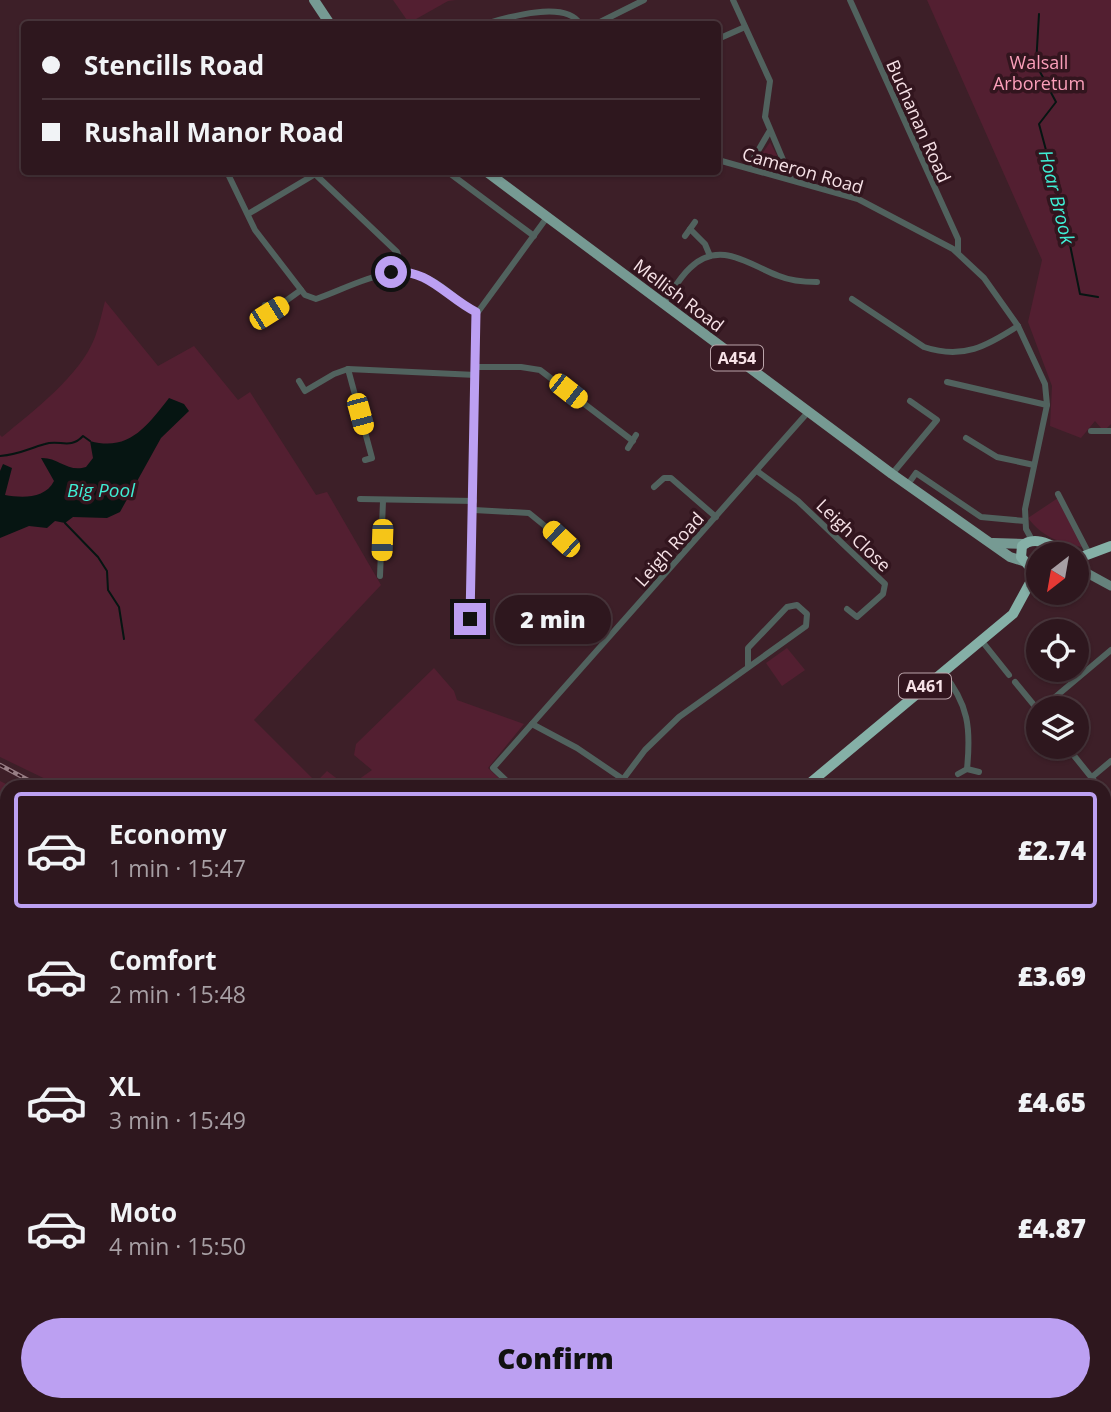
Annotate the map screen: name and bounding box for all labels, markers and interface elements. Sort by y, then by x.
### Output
text: Stencills Road [84,47,264,83]
park label: Walsall Arboretum [993,50,1085,95]
street label: Buchanan Road [881,56,957,186]
text: Rushall Manor Road [84,114,344,150]
street label: Cameron Road [740,141,866,199]
water label: Hoar Brook [1033,147,1081,248]
street label: Mellish Road [629,253,729,337]
route start [375,256,407,288]
car [246,293,293,333]
road number: A454 [711,346,763,370]
car [545,370,592,412]
car [345,391,376,437]
water label: Big Pool [67,477,136,503]
street label: Leigh Close [812,493,896,577]
street label: Leigh Road [629,507,709,591]
car [539,517,584,561]
car [371,519,394,561]
north arrow [1026,542,1088,606]
map controls [1026,542,1089,759]
callout: 2 min [494,594,610,644]
route end [454,603,486,635]
text: 2 min [520,603,586,635]
button: locate [1026,619,1089,682]
road number: A461 [899,674,951,698]
button: layers [1026,696,1089,759]
text: Economy [109,816,227,852]
icon: car [25,819,88,882]
text: £2.74 [1018,832,1086,868]
text: 1 min · 15:47 [109,852,246,884]
text: Comfort [109,942,216,978]
icon: car [25,945,88,1008]
text: £3.69 [1018,958,1086,994]
text: 2 min · 15:48 [109,978,246,1010]
text: XL [109,1068,141,1104]
icon: car [25,1071,88,1134]
text: £4.65 [1018,1084,1086,1120]
text: 3 min · 15:49 [109,1104,246,1136]
text: Moto [109,1194,177,1230]
icon: car [25,1197,88,1260]
text: £4.87 [1018,1210,1086,1246]
text: 4 min · 15:50 [109,1230,246,1262]
button: Confirm [21,1318,1090,1398]

